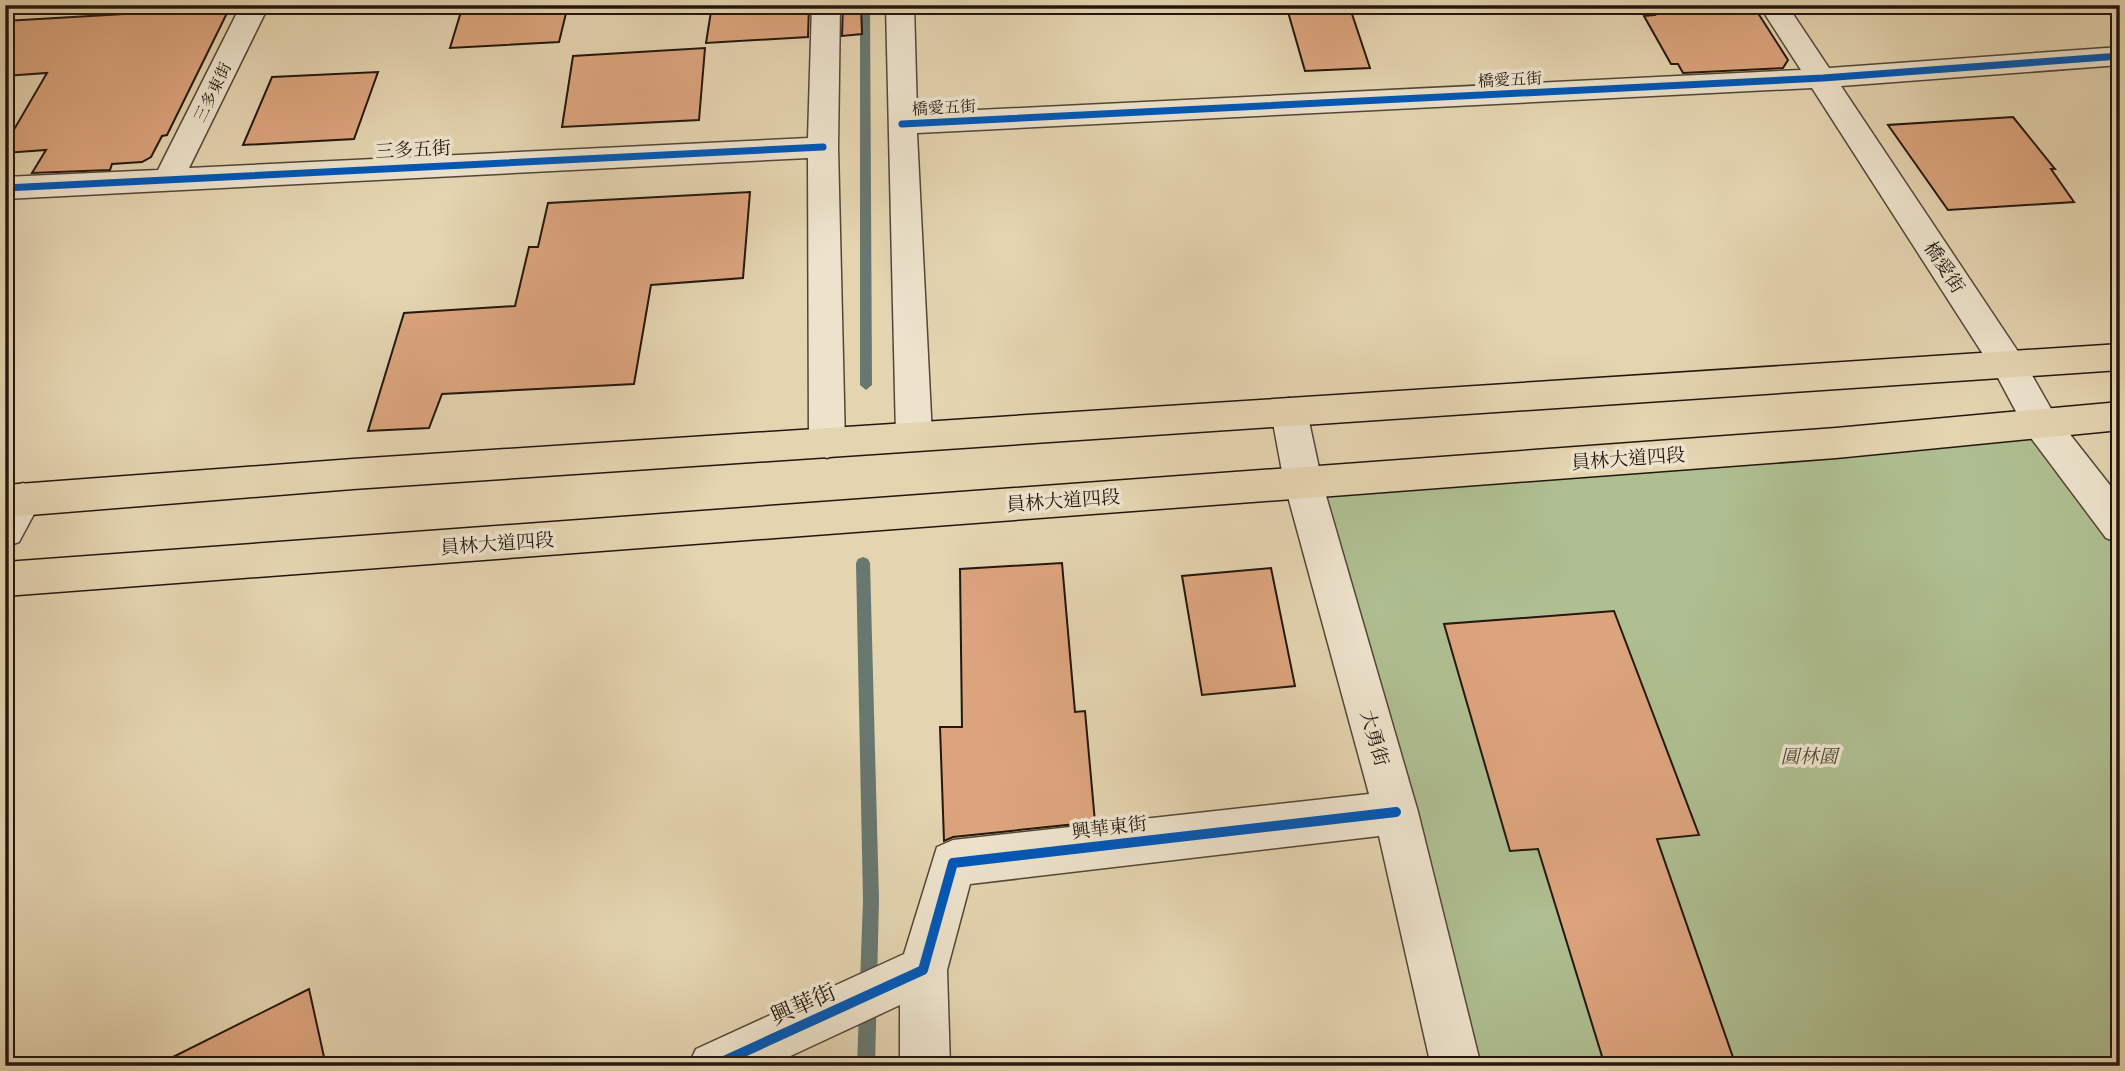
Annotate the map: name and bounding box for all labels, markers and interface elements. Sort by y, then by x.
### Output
street label: 三多東街 [190,59,235,125]
street label: 橋愛五街 [1478,68,1542,91]
street label: 橋愛五街 [912,96,976,119]
street label: 三多五街 [375,137,452,163]
street label: 橋愛街 [1919,238,1969,297]
street label: 員林大道四段 [1570,444,1686,474]
street label: 員林大道四段 [1005,486,1121,516]
street label: 員林大道四段 [439,529,555,559]
street label: 大勇街 [1356,708,1392,769]
park label: 圓林園 [1780,746,1840,768]
street label: 興華東街 [1070,812,1148,844]
street label: 興華街 [766,978,840,1031]

